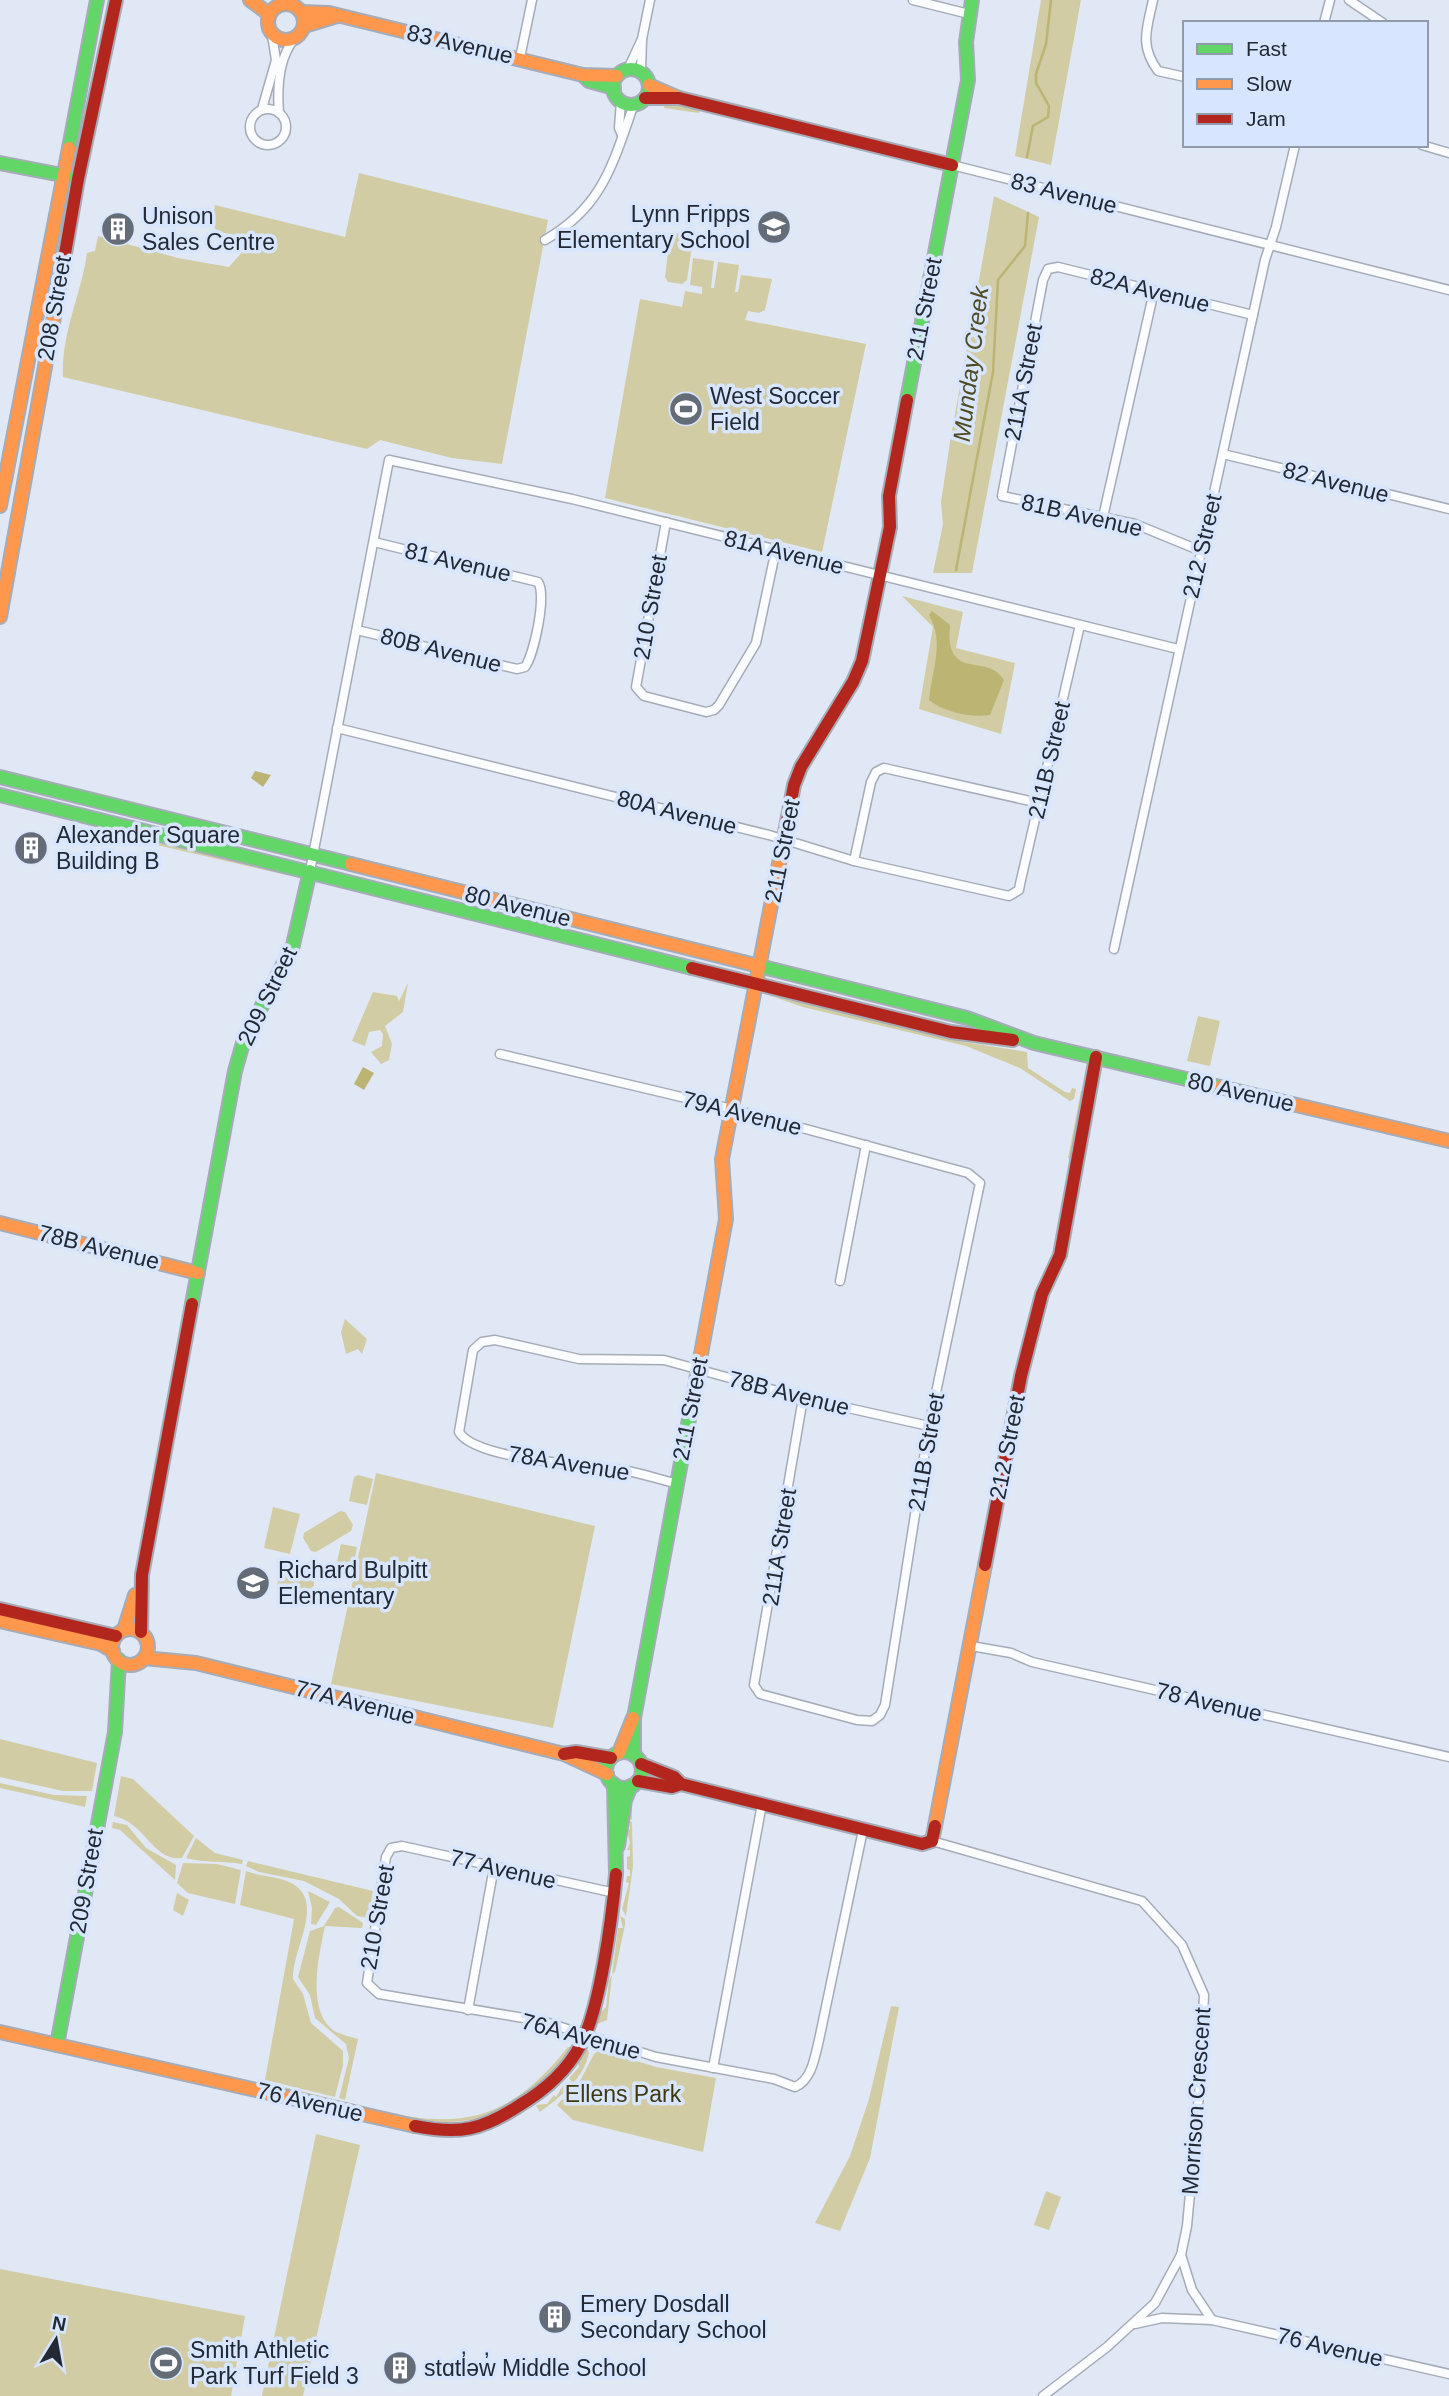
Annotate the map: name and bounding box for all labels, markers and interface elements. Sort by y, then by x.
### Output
street label: 83 Avenue [404,19,516,69]
legend [1183,21,1428,147]
text: Fast [1246,37,1287,60]
text: Slow [1246,72,1292,95]
text: Jam [1246,107,1286,130]
street label: 83 Avenue [1008,167,1120,219]
place label: Lynn Fripps Elementary School [557,201,750,253]
place label: Unison Sales Centre [142,203,275,255]
school or university icon: Lynn Fripps Elementary School [755,208,793,246]
building icon: Unison Sales Centre [99,210,137,248]
street label: 208 Street [32,253,76,363]
street label: 211 Street [901,255,947,363]
street label: 82A Avenue [1087,263,1213,317]
water label: Munday Creek [948,283,994,443]
street label: 211A Street [999,321,1047,443]
place label: West Soccer Field [710,383,840,435]
sports icon: West Soccer Field [667,390,705,428]
street label: 82 Avenue [1280,456,1392,508]
street label: 81B Avenue [1019,488,1145,542]
street label: 212 Street [1177,491,1227,601]
street label: 81A Avenue [721,525,847,579]
street label: 81 Avenue [402,537,514,587]
street label: 210 Street [628,552,672,662]
street label: 80B Avenue [378,622,504,678]
street label: 211B Street [1023,698,1075,821]
street label: 80A Avenue [614,785,740,839]
street label: 211 Street [759,797,805,905]
place label: Alexander Square Building B [56,822,240,874]
building icon: Alexander Square Building B [12,829,50,867]
street label: 80 Avenue [462,880,574,932]
street label: 209 Street [232,942,302,1049]
street label: 80 Avenue [1185,1067,1297,1117]
street label: 79A Avenue [679,1086,805,1140]
street label: 78B Avenue [36,1219,162,1275]
street label: 211 Street [667,1355,713,1463]
street label: 78B Avenue [726,1365,852,1421]
street label: 211B Street [903,1390,949,1513]
street label: 212 Street [984,1392,1030,1502]
street label: 78A Avenue [507,1441,631,1485]
street label: 211A Street [757,1486,801,1608]
place label: Richard Bulpitt Elementary [278,1557,428,1609]
school or university icon: Richard Bulpitt Elementary [234,1564,272,1602]
street label: 77A Avenue [292,1675,418,1729]
street label: 78 Avenue [1153,1677,1265,1727]
street label: 209 Street [64,1826,108,1936]
street label: 77 Avenue [447,1844,559,1894]
street label: 210 Street [355,1862,399,1972]
street label: Morrison Crescent [1176,2006,1216,2196]
street label: 76A Avenue [519,2008,643,2064]
street label: 76 Avenue [254,2077,366,2127]
park label: Ellens Park [565,2081,682,2107]
place label: Emery Dosdall Secondary School [580,2291,767,2343]
building icon: Emery Dosdall Secondary School [536,2298,574,2336]
north arrow [21,2305,91,2375]
text: N [50,2312,68,2335]
street label: 76 Avenue [1274,2322,1386,2372]
place label: Smith Athletic Park Turf Field 3 [190,2337,359,2389]
sports icon: Smith Athletic Park Turf Field 3 [147,2344,185,2382]
building icon: stɑtl̓əw̓ Middle School [381,2349,419,2387]
place label: stɑtl̓əw̓ Middle School [424,2351,646,2381]

